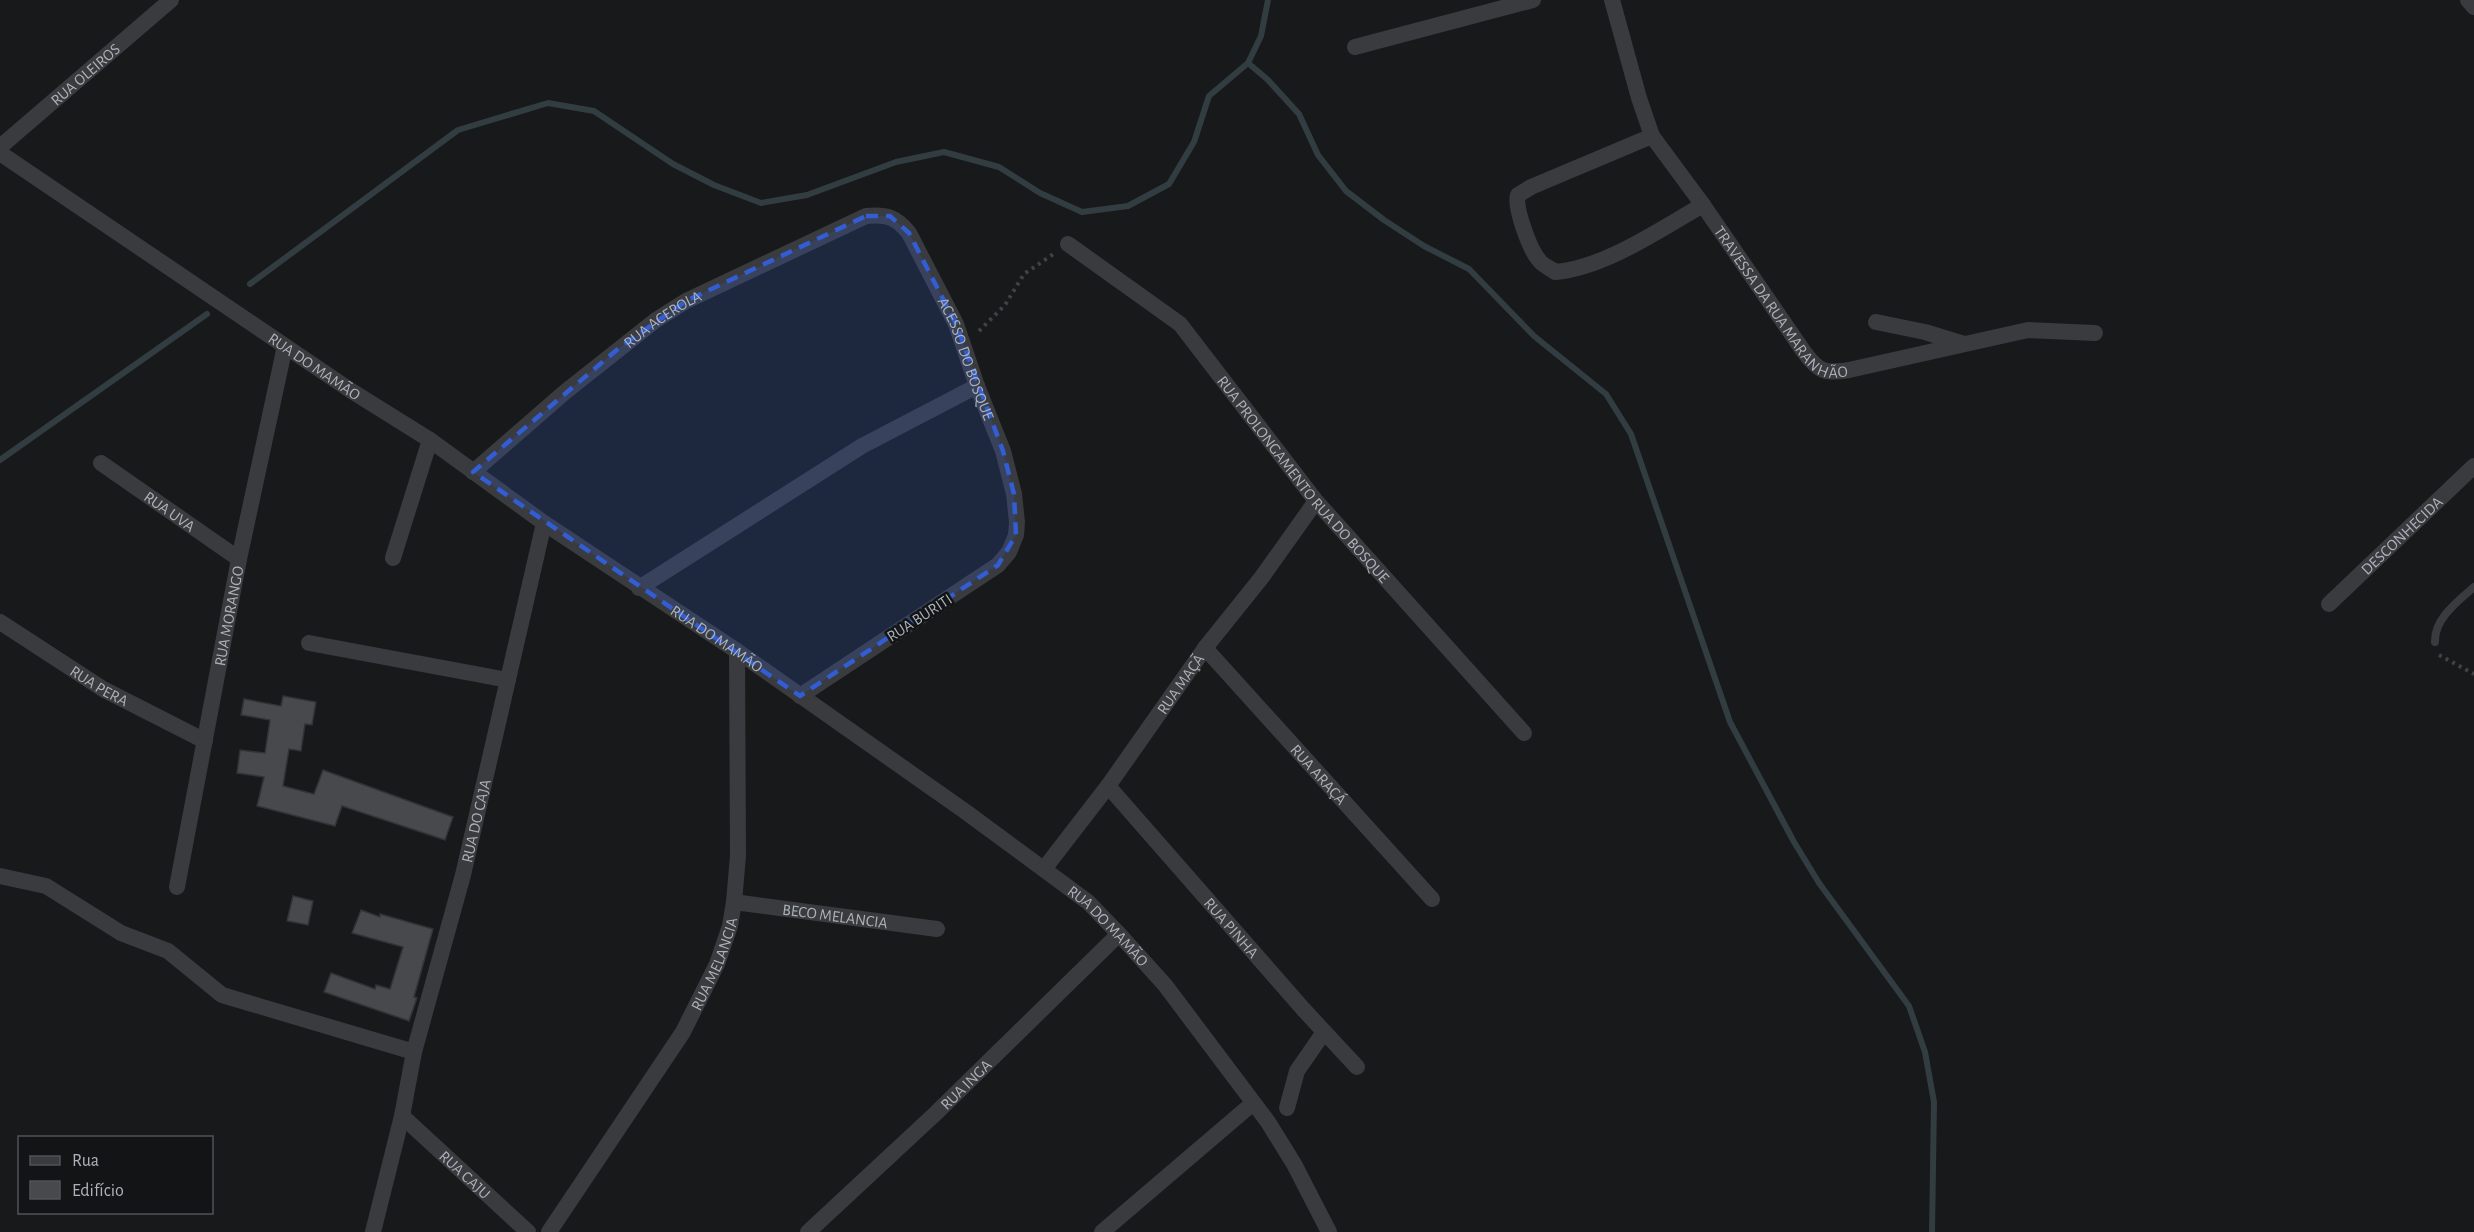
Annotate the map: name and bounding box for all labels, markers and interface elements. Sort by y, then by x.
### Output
street label: RUA OLEIROS [48,41,123,109]
street label: TRAVESSA DA RUA MARANHÃO [1711,223,1849,381]
street label: RUA ACEROLA [621,288,704,351]
street label: ACESSO DO BOSQUE [935,295,997,423]
street label: RUA DO MAMÃO [265,330,363,403]
street label: RUA PROLONGAMENTO RUA DO BOSQUE [1214,373,1392,586]
street label: RUA UVA [141,489,198,535]
street label: DESCONHECIDA [2358,494,2446,578]
street label: RUA MORANGO [212,565,247,667]
street label: RUA BURITI [884,591,955,645]
street label: RUA DO MAMÃO [668,603,765,676]
street label: RUA MAÇÃ [1154,650,1207,717]
street label: RUA PERA [67,663,131,709]
street label: RUA ARAÇÁ [1287,742,1351,808]
street label: RUA DO CAJA [459,778,494,864]
street label: RUA DO MAMÃO [1064,883,1151,970]
street label: RUA PINHA [1201,895,1261,961]
street label: BECO MELANCIA [781,902,889,931]
street label: RUA MELANCIA [688,916,740,1013]
street label: RUA INGA [938,1057,995,1113]
legend [18,1136,213,1214]
street label: RUA CAJU [436,1148,493,1202]
text: Rua [72,1152,99,1170]
text: Edifício [72,1182,124,1200]

